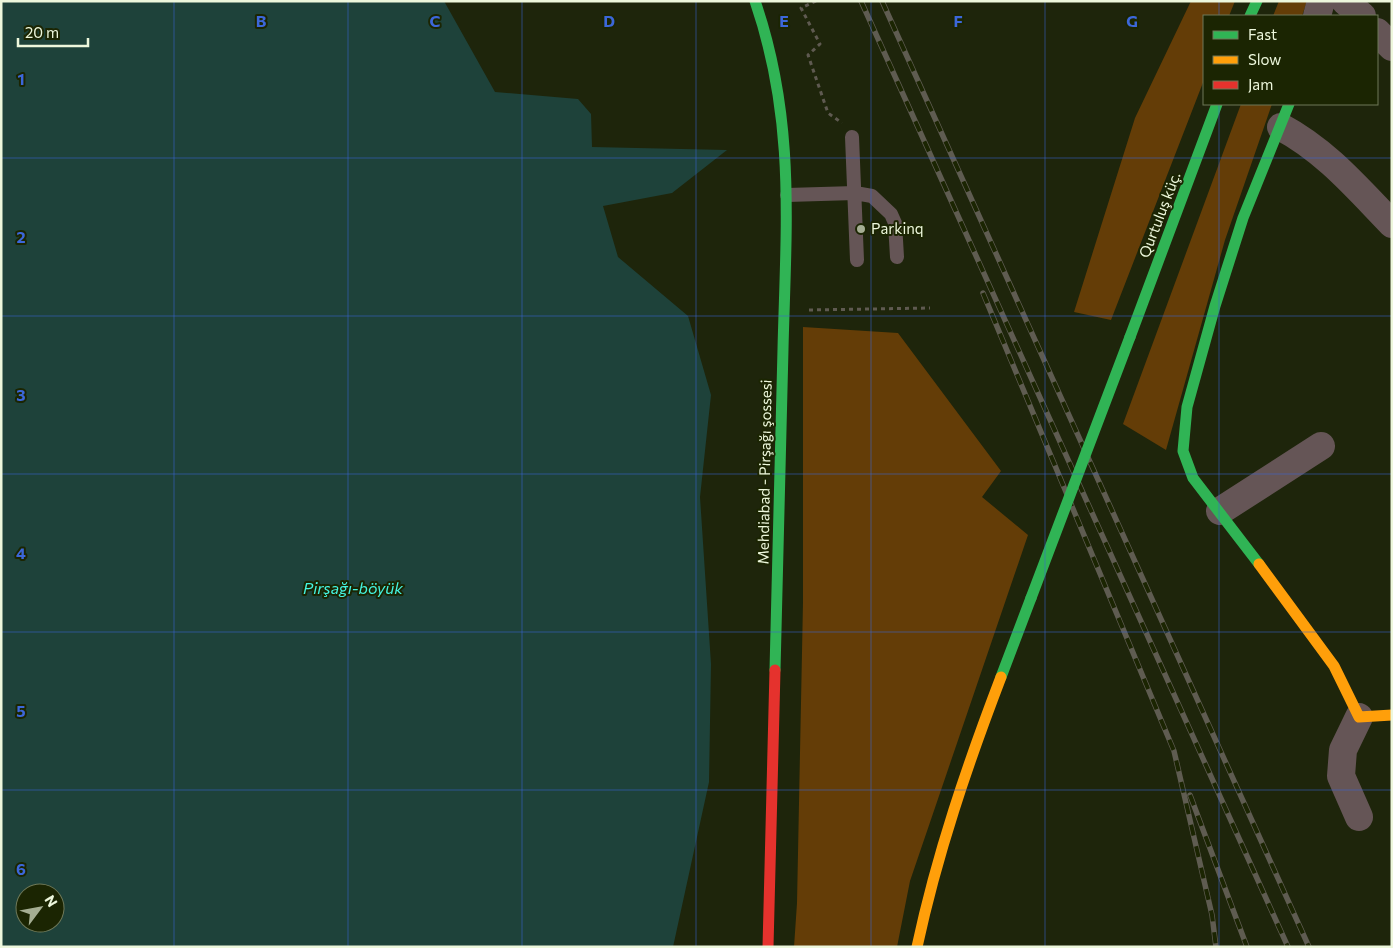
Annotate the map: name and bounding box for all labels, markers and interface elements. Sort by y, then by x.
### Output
text: B [256,11,267,30]
text: C [430,11,441,30]
text: D [603,11,615,30]
text: E [779,11,789,30]
text: F [953,11,963,30]
text: G [1126,11,1138,30]
scale bar [18,15,88,47]
legend [1203,15,1378,105]
text: 20 m [25,23,59,41]
text: Fast [1248,25,1277,43]
text: Slow [1248,50,1281,68]
text: 1 [17,69,25,88]
text: Jam [1248,75,1273,93]
street label: Qurtuluş küç. [1134,169,1184,260]
place label: Parkinq [871,219,924,237]
marker: Parkinq [855,223,867,235]
text: 2 [16,227,26,246]
street label: Mehdiabad - Pirşağı şossesi [753,379,775,565]
text: 3 [16,385,26,404]
text: 4 [16,543,26,562]
water label: Pirşağı-böyük [303,578,403,597]
text: 5 [16,701,26,720]
text: 6 [16,859,26,878]
north arrow [15,883,65,933]
text: N [41,892,61,910]

